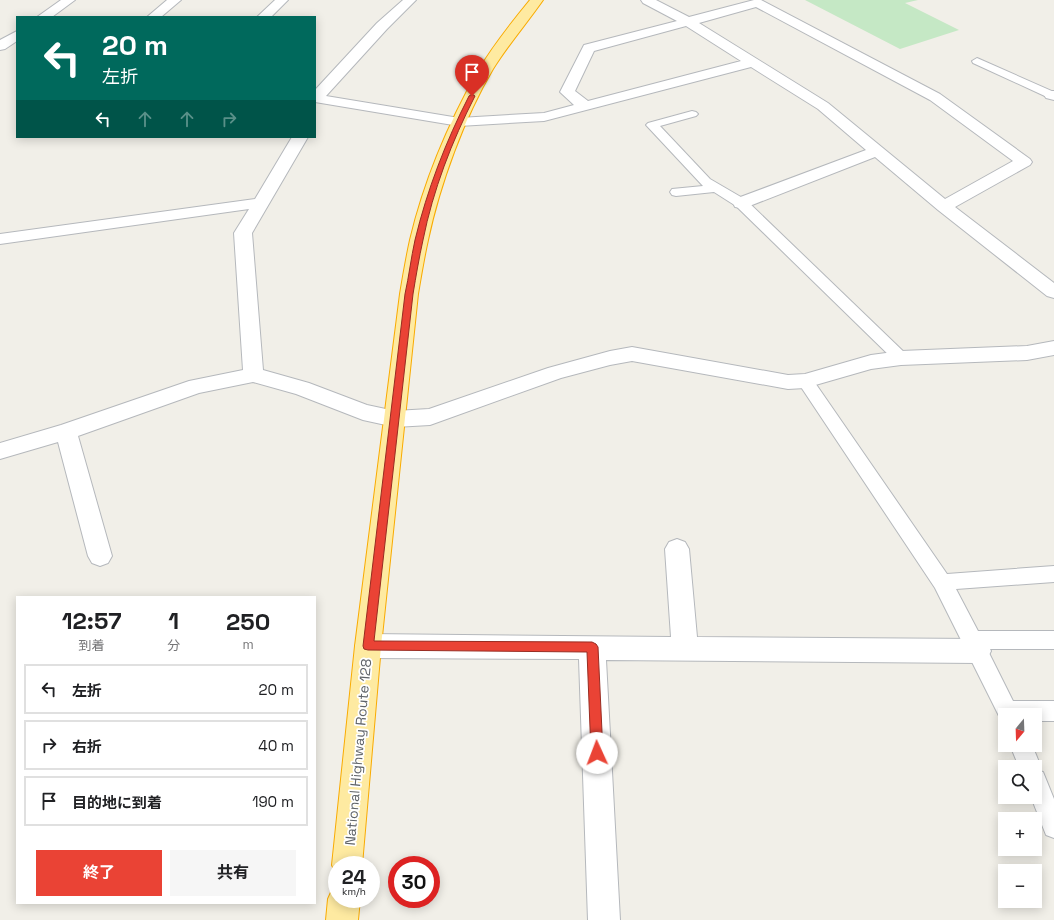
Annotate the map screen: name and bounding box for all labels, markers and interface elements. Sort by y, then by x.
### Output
text: 20 m [102,27,168,63]
icon: left [36,32,88,84]
pin [455,55,489,96]
icon: arrive [461,61,483,83]
text: 左折 [102,65,138,88]
icon: left [92,108,114,130]
icon: ahead [134,108,156,130]
icon: ahead [176,108,198,130]
icon: right [218,108,240,130]
text: 12:57 [62,605,121,636]
text: 1 [168,605,179,636]
text: 250 [226,606,270,637]
text: m [243,636,254,653]
text: 到着 [79,637,105,654]
text: 分 [167,637,180,654]
street label: National Highway Route 128 [341,658,375,846]
icon: left [38,678,60,700]
text: 20 m [259,680,294,699]
text: 左折 [72,681,102,700]
north arrow [998,708,1042,752]
map controls [998,708,1042,908]
position arrow [576,732,618,774]
icon: right [38,734,60,756]
text: 40 m [258,736,294,755]
text: 右折 [72,737,102,756]
button: search [998,760,1042,804]
icon: arrive [38,790,60,812]
text: 190 m [252,792,294,811]
text: 目的地に到着 [72,793,162,812]
button: + [998,812,1042,856]
button: 終了 [36,850,162,896]
button: 共有 [170,850,296,896]
speed limit sign: 30 [388,856,440,908]
text: 24 [342,864,366,890]
button: − [998,864,1042,908]
text: km/h [342,885,366,898]

